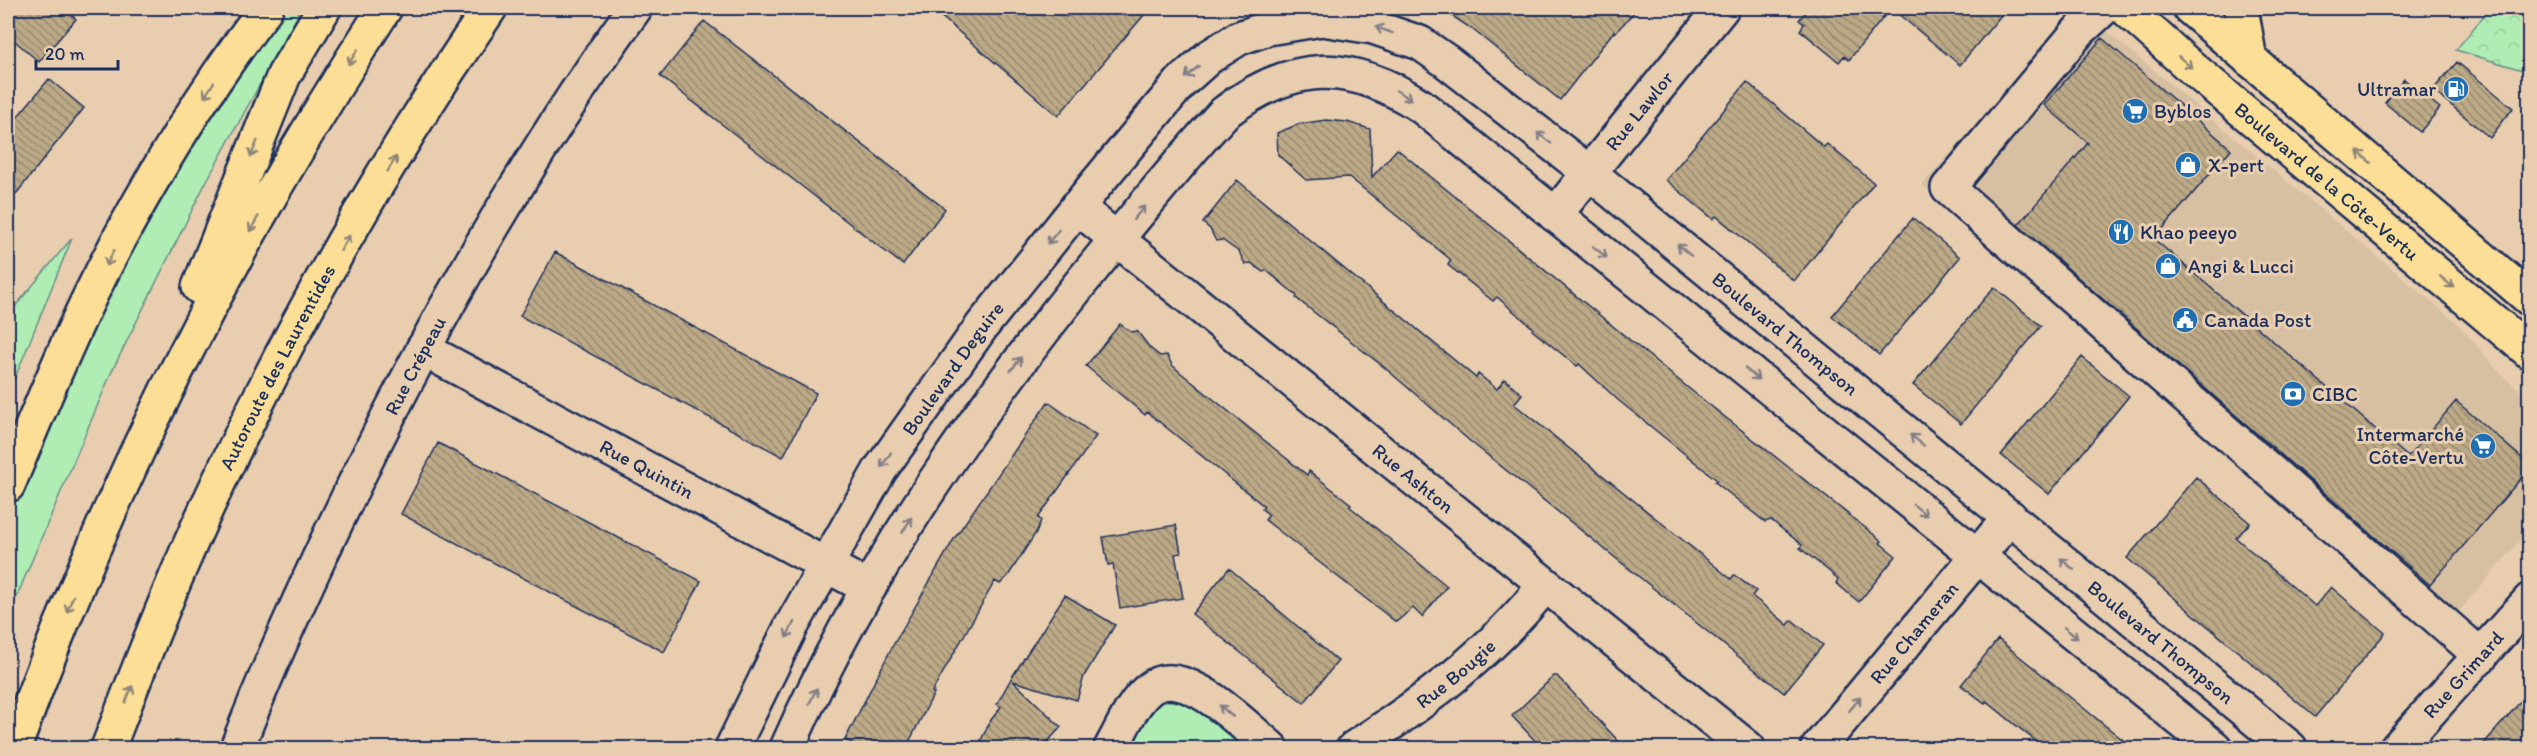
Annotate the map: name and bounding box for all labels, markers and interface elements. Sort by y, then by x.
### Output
one-way arrow [1375,24,1393,35]
scale bar [36,33,118,71]
text: 20 m [45,43,85,65]
one-way arrow [347,48,359,65]
one-way arrow [2177,55,2192,69]
one-way arrow [1185,65,1200,79]
street label: Rue Lawlor [1600,66,1678,155]
fuel station icon: Ultramar [2441,74,2471,104]
place label: Ultramar [2357,77,2436,101]
one-way arrow [203,81,215,98]
one-way arrow [1395,90,1412,102]
supermarket icon: Byblos [2120,96,2150,126]
street label: Boulevard de la Côte-Vertu [2230,97,2424,266]
place label: Byblos [2154,99,2212,123]
one-way arrow [1537,131,1553,144]
one-way arrow [248,139,259,158]
shop icon: X-pert [2173,150,2203,180]
one-way arrow [2357,150,2372,164]
place label: X-pert [2208,153,2264,177]
one-way arrow [387,156,399,173]
one-way arrow [1132,206,1146,221]
one-way arrow [247,215,259,232]
restaurant icon: Khao peeyo [2106,217,2136,247]
place label: Khao peeyo [2140,220,2237,244]
one-way arrow [1047,229,1060,245]
one-way arrow [339,235,351,252]
one-way arrow [1676,244,1692,257]
one-way arrow [1592,245,1608,258]
one-way arrow [103,249,115,267]
shop icon: Angi & Lucci [2153,251,2183,281]
place label: Angi & Lucci [2188,254,2294,278]
street label: Autoroute des Laurentides [214,260,340,474]
street label: Boulevard Thompson [1707,266,1863,401]
one-way arrow [2439,276,2455,289]
street label: Boulevard Deguire [896,297,1009,440]
public building icon: Canada Post [2170,305,2200,335]
place label: Canada Post [2204,308,2312,332]
street label: Rue Crépeau [379,312,451,419]
one-way arrow [1010,356,1023,372]
one-way arrow [1744,368,1760,381]
bank icon: CIBC [2278,379,2308,409]
place label: CIBC [2312,382,2358,406]
place label: Intermarché Côte-Vertu [2356,422,2464,469]
supermarket icon: Intermarché Côte-Vertu [2468,431,2498,461]
street label: Rue Quintin [596,434,698,504]
one-way arrow [1909,434,1925,447]
street label: Rue Ashton [1368,438,1459,518]
one-way arrow [880,452,892,468]
one-way arrow [1912,504,1928,517]
one-way arrow [901,517,913,534]
one-way arrow [2060,557,2075,571]
street label: Boulevard Thompson [2083,575,2239,709]
street label: Rue Chameran [1864,577,1963,689]
one-way arrow [64,594,75,613]
one-way arrow [784,621,796,638]
one-way arrow [2063,626,2079,639]
street label: Rue Grimard [2418,626,2509,723]
street label: Rue Bougie [1411,634,1500,714]
one-way arrow [124,685,135,704]
one-way arrow [807,688,819,705]
one-way arrow [1849,696,1862,712]
one-way arrow [1219,704,1234,718]

